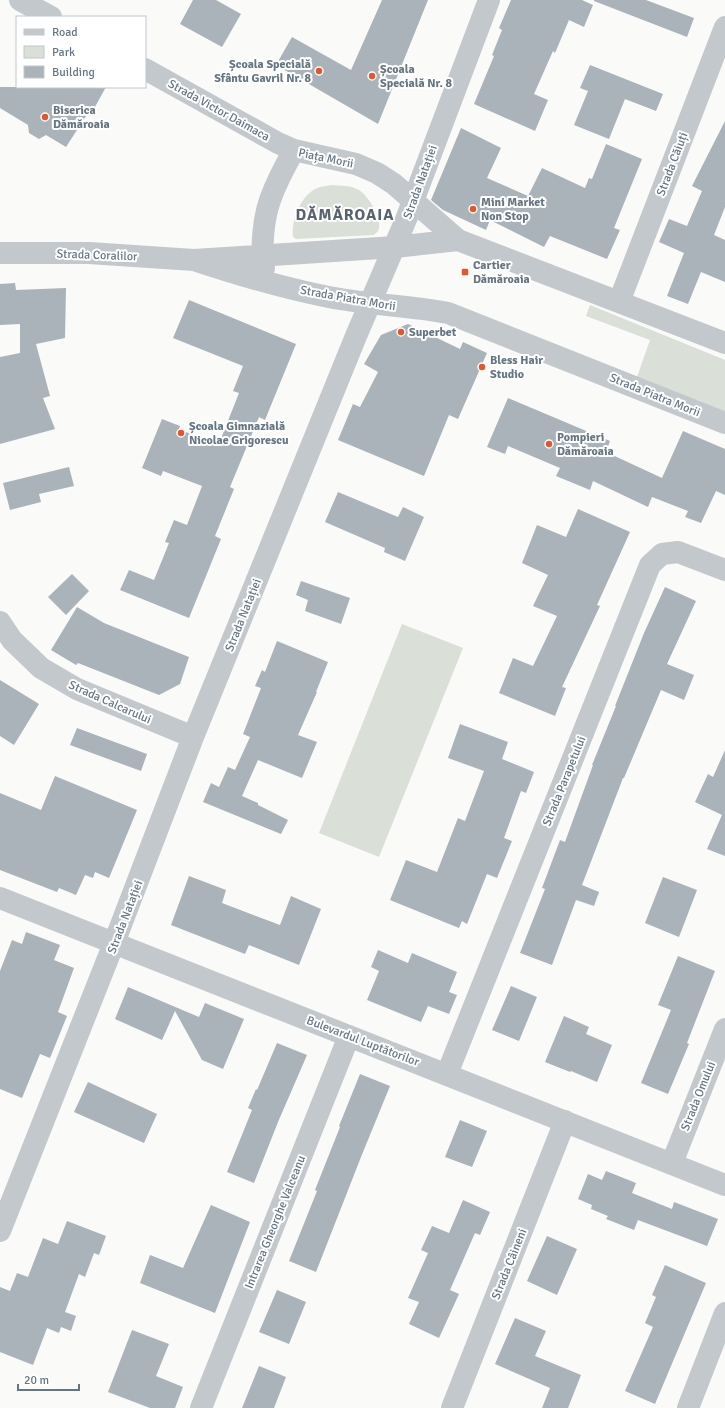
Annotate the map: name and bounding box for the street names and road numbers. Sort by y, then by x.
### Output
street label: Strada Victor Daimaca [165,76,272,145]
street label: Strada Căiuți [653,130,691,198]
street label: Strada Natației [400,143,441,221]
street label: Piața Morii [297,145,355,172]
street label: Strada Coralilor [56,247,138,264]
street label: Strada Piatra Morii [299,283,397,314]
street label: Strada Piatra Morii [607,370,702,421]
street label: Strada Natației [222,577,265,654]
street label: Strada Calcarului [66,678,153,727]
street label: Strada Parapetului [540,734,589,828]
street label: Strada Natației [105,878,146,956]
street label: Bulevardul Luptătorilor [304,1013,422,1070]
street label: Strada Omului [678,1059,719,1133]
street label: Intrarea Gheorghe Valceanu [242,1153,309,1291]
street label: Strada Câineni [488,1227,531,1302]

